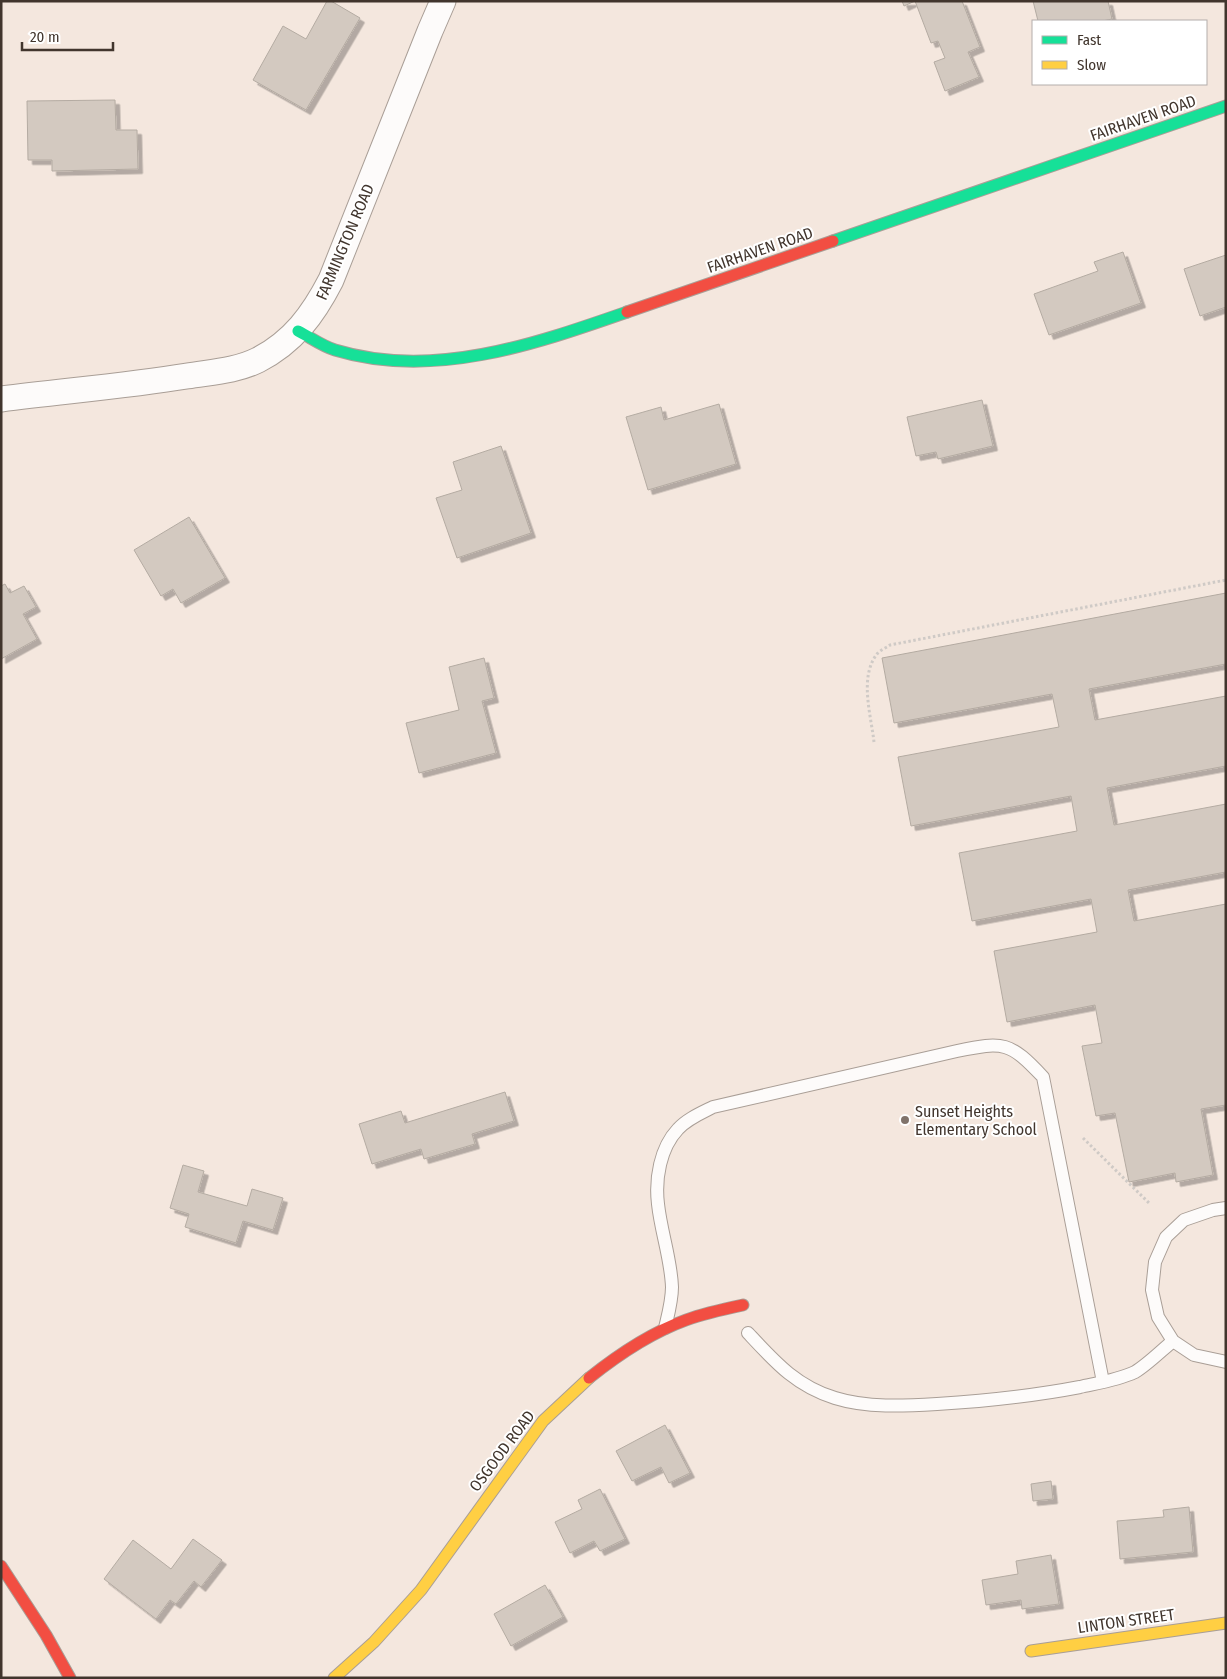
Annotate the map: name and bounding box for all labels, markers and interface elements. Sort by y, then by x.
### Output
scale bar [22,20,114,52]
legend [1032,20,1207,85]
text: 20 m [30,28,60,46]
text: Fast [1077,31,1101,49]
text: Slow [1077,56,1106,74]
street label: FAIRHAVEN ROAD [1088,91,1198,145]
street label: FARMINGTON ROAD [312,181,378,303]
street label: FAIRHAVEN ROAD [705,223,815,277]
place label: Sunset Heights Elementary School [915,1102,1037,1139]
marker: Sunset Heights Elementary School [899,1114,911,1126]
street label: OSGOOD ROAD [465,1407,539,1495]
street label: LINTON STREET [1076,1605,1176,1637]

